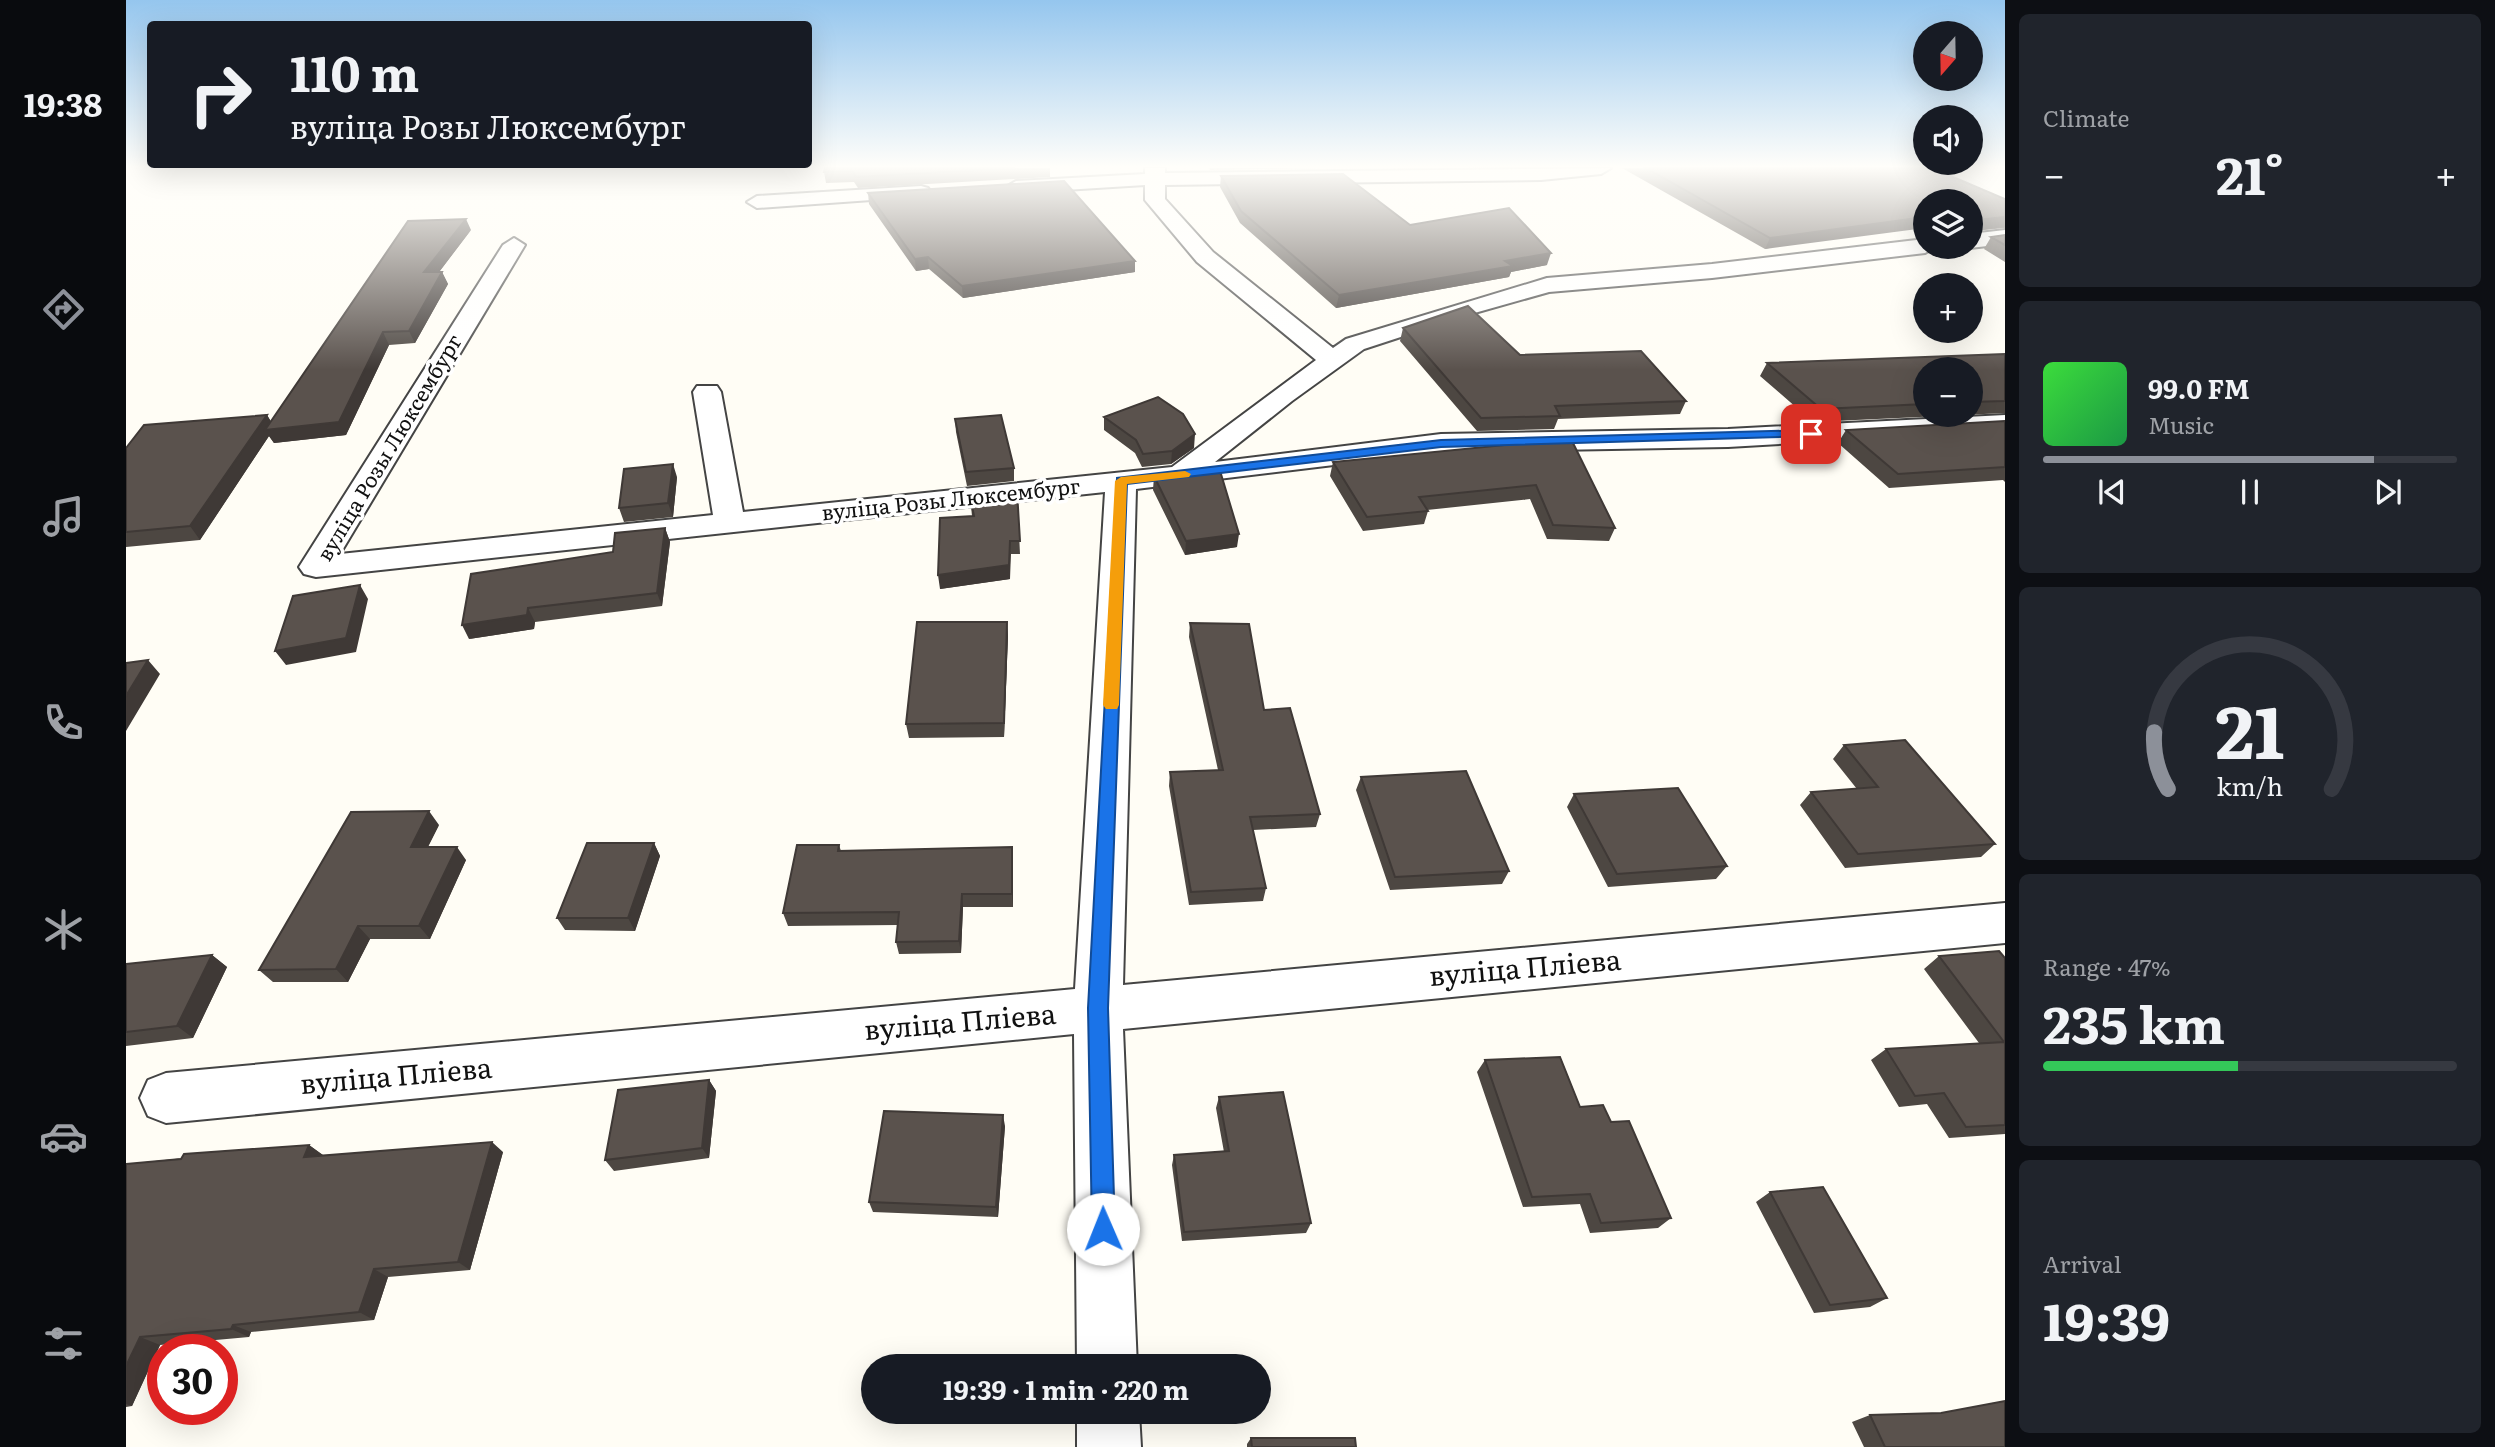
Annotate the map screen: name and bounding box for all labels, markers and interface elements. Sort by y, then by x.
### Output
north arrow [1913,21,1983,91]
map controls [1913,21,1983,427]
text: 110 m [290,34,419,107]
icon: right [175,49,266,140]
text: 19:38 [24,79,102,127]
text: Climate [2043,100,2129,134]
text: вуліца Розы Люксембург [290,101,686,149]
button: sound [1913,105,1983,175]
text: 21° [2216,134,2284,211]
text: − [2043,144,2065,201]
text: + [2435,144,2457,201]
button: layers [1913,189,1983,259]
button: + [1913,273,1983,343]
icon: directions [39,285,88,334]
street label: вуліца Розы Люксембург [308,327,468,566]
button: − [1913,357,1983,427]
text: 99.0 FM [2148,368,2250,407]
pin [1781,404,1841,464]
text: Music [2148,407,2214,441]
icon: arrive [1792,415,1830,453]
street label: вуліца Розы Люксембург [820,469,1082,527]
icon: previous [2093,473,2131,511]
icon: pause [2231,473,2269,511]
icon: next [2369,473,2407,511]
icon: music [39,492,88,541]
text: 21 [2215,674,2285,782]
icon: phone [39,698,88,747]
text: km/h [2217,767,2283,804]
icon: climate [39,905,88,954]
street label: вуліца Пліева [1427,937,1623,995]
text: Range · 47% [2043,949,2171,983]
text: 235 km [2043,983,2225,1060]
street label: вуліца Пліева [862,991,1058,1049]
street label: вуліца Пліева [298,1045,494,1103]
icon: car [39,1112,88,1161]
position arrow [1066,1192,1140,1266]
text: Arrival [2043,1246,2122,1280]
text: 19:39 [2043,1280,2170,1357]
icon: filters [39,1319,88,1368]
speed limit sign: 30 [147,1334,238,1425]
text: 19:39 · 1 min · 220 m [943,1369,1189,1408]

